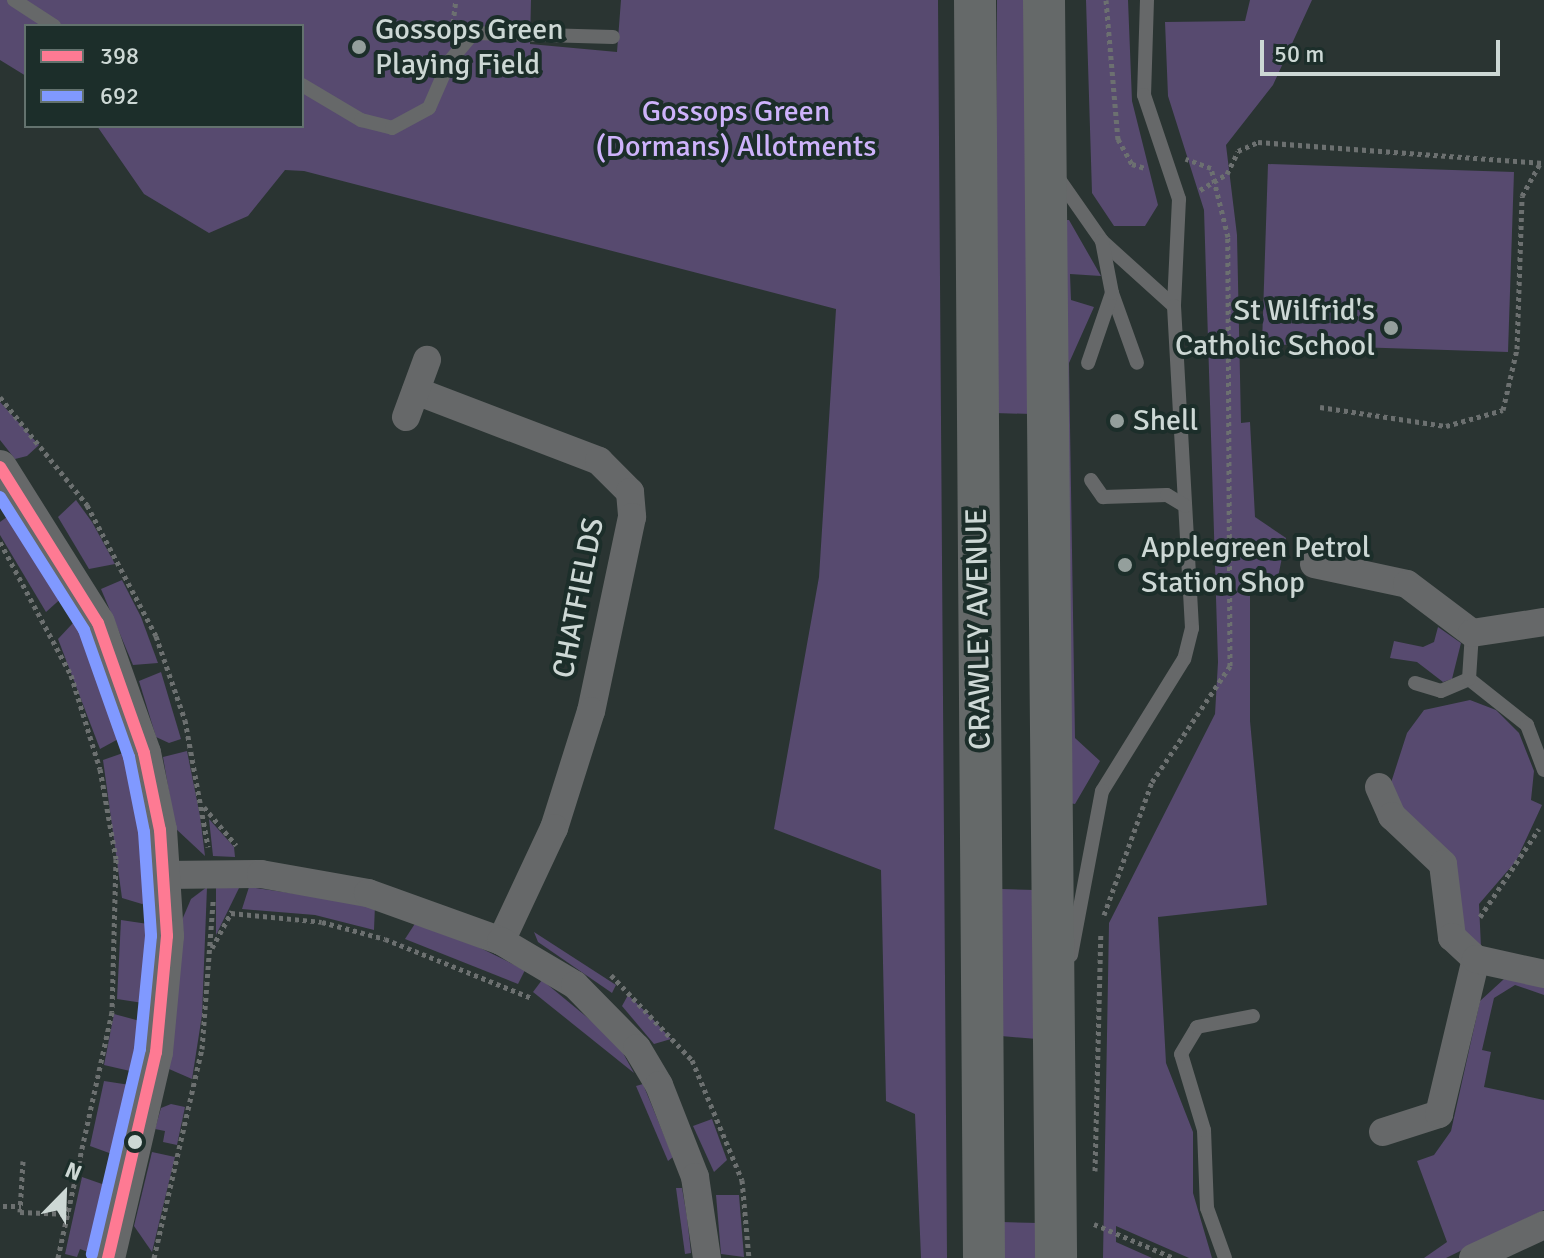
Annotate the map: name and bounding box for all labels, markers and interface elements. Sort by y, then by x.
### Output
place label: Gossops Green Playing Field [375,12,564,82]
legend [24,24,304,128]
scale bar [1264,24,1504,74]
marker: Gossops Green Playing Field [350,38,368,56]
text: 50 m [1274,39,1324,69]
text: 398 [100,41,139,71]
text: 692 [100,81,139,111]
park label: Gossops Green (Dormans) Allotments [596,94,876,164]
place label: St Wilfrid's Catholic School [1175,293,1375,364]
marker: St Wilfrid's Catholic School [1382,319,1400,337]
place label: Shell [1133,403,1198,439]
marker: Shell [1108,412,1126,430]
street label: CRAWLEY AVENUE [959,508,999,750]
street label: CHATFIELDS [546,515,612,681]
place label: Applegreen Petrol Station Shop [1141,530,1371,600]
marker: Applegreen Petrol Station Shop [1116,556,1134,574]
unlabelled marker [127,1134,143,1150]
north arrow [24,1154,104,1234]
text: N [61,1156,86,1187]

